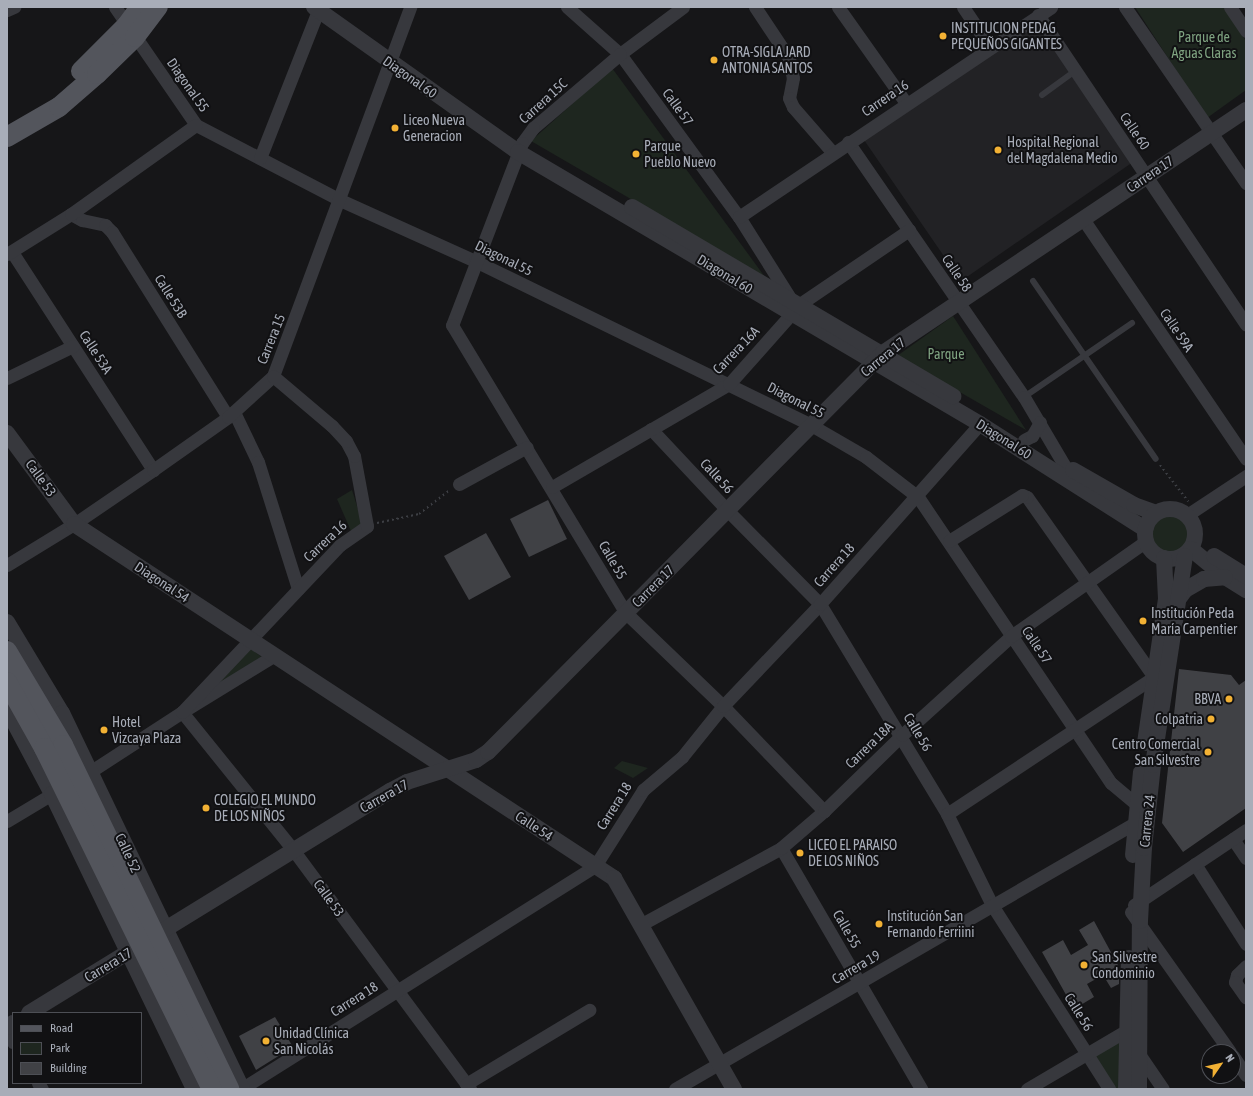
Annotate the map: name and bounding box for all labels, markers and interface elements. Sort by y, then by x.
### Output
place label: INSTITUCION PEDAG PEQUEÑOS GIGANTES [951,20,1062,52]
park label: Parque de Aguas Claras [1172,29,1236,62]
marker: INSTITUCION PEDAG PEQUEÑOS GIGANTES [938,31,948,41]
place label: OTRA-SIGLA JARD ANTONIA SANTOS [722,44,813,76]
street label: Diagonal 60 [380,52,440,102]
street label: Diagonal 55 [163,55,213,115]
marker: OTRA-SIGLA JARD ANTONIA SANTOS [709,55,719,65]
street label: Carrera 15C [515,75,571,127]
street label: Carrera 16 [858,76,912,120]
street label: Calle 57 [659,85,697,129]
street label: Calle 60 [1116,109,1154,153]
place label: Liceo Nueva Generacion [403,112,465,144]
marker: Liceo Nueva Generacion [390,123,400,133]
place label: Hospital Regional del Magdalena Medio [1007,134,1118,166]
place label: Parque Pueblo Nuevo [644,138,716,170]
marker: Hospital Regional del Magdalena Medio [992,144,1004,156]
marker: Parque Pueblo Nuevo [631,149,641,159]
street label: Carrera 17 [1123,152,1177,196]
street label: Diagonal 55 [472,237,536,279]
street label: Diagonal 60 [694,251,756,297]
street label: Calle 58 [938,251,976,295]
street label: Calle 53B [151,271,191,321]
street label: Calle 59A [1157,305,1197,355]
street label: Carrera 15 [253,311,289,367]
street label: Carrera 16A [709,323,763,377]
street label: Calle 53A [76,327,116,377]
street label: Carrera 17 [857,334,909,380]
park label: Parque [928,346,964,362]
street label: Diagonal 55 [765,378,827,422]
street label: Diagonal 60 [973,415,1035,463]
street label: Calle 56 [697,455,737,497]
street label: Calle 53 [22,456,60,500]
street label: Carrera 16 [300,517,350,565]
street label: Calle 55 [595,538,631,582]
street label: Carrera 18 [810,540,858,590]
street label: Diagonal 54 [131,558,193,606]
street label: Carrera 17 [628,561,678,611]
place label: Institución Peda María Carpentier [1151,605,1237,638]
marker: Institución Peda María Carpentier [1138,616,1148,626]
street label: Calle 57 [1018,623,1056,667]
place label: BBVA [1194,691,1221,707]
marker: BBVA [1224,694,1234,704]
street label: Calle 56 [900,710,936,754]
place label: Colpatria [1155,711,1203,727]
place label: Hotel Vizcaya Plaza [112,714,181,746]
marker: Colpatria [1206,714,1216,724]
street label: Carrera 18A [842,718,896,772]
marker: Hotel Vizcaya Plaza [99,725,109,735]
place label: Centro Comercial San Silvestre [1112,736,1200,768]
marker: Centro Comercial San Silvestre [1203,747,1213,757]
street label: Carrera 17 [357,776,411,816]
street label: Carrera 18 [593,779,635,833]
place label: COLEGIO EL MUNDO DE LOS NIÑOS [214,792,316,824]
street label: Carrera 24 [1136,794,1158,848]
marker: COLEGIO EL MUNDO DE LOS NIÑOS [201,803,211,813]
street label: Calle 54 [512,808,556,844]
street label: Calle 52 [112,831,144,875]
place label: LICEO EL PARAISO DE LOS NIÑOS [808,837,897,870]
marker: LICEO EL PARAISO DE LOS NIÑOS [795,848,805,858]
street label: Calle 53 [310,876,348,920]
street label: Calle 55 [829,907,865,951]
place label: Institución San Fernando Ferriini [887,908,974,940]
marker: Institución San Fernando Ferriini [874,919,884,929]
street label: Carrera 17 [81,944,135,986]
street label: Carrera 19 [829,947,883,987]
place label: San Silvestre Condominio [1092,949,1157,982]
marker: San Silvestre Condominio [1079,960,1089,970]
street label: Carrera 18 [327,978,381,1020]
street label: Calle 56 [1061,990,1097,1034]
legend [12,1012,142,1084]
text: Road [50,1021,73,1035]
place label: Unidad Clínica San Nicolás [274,1025,349,1058]
marker: Unidad Clínica San Nicolás [261,1036,271,1046]
text: Park [50,1041,70,1055]
north arrow [1201,1044,1241,1084]
text: N [1223,1052,1237,1064]
text: Building [50,1061,87,1075]

